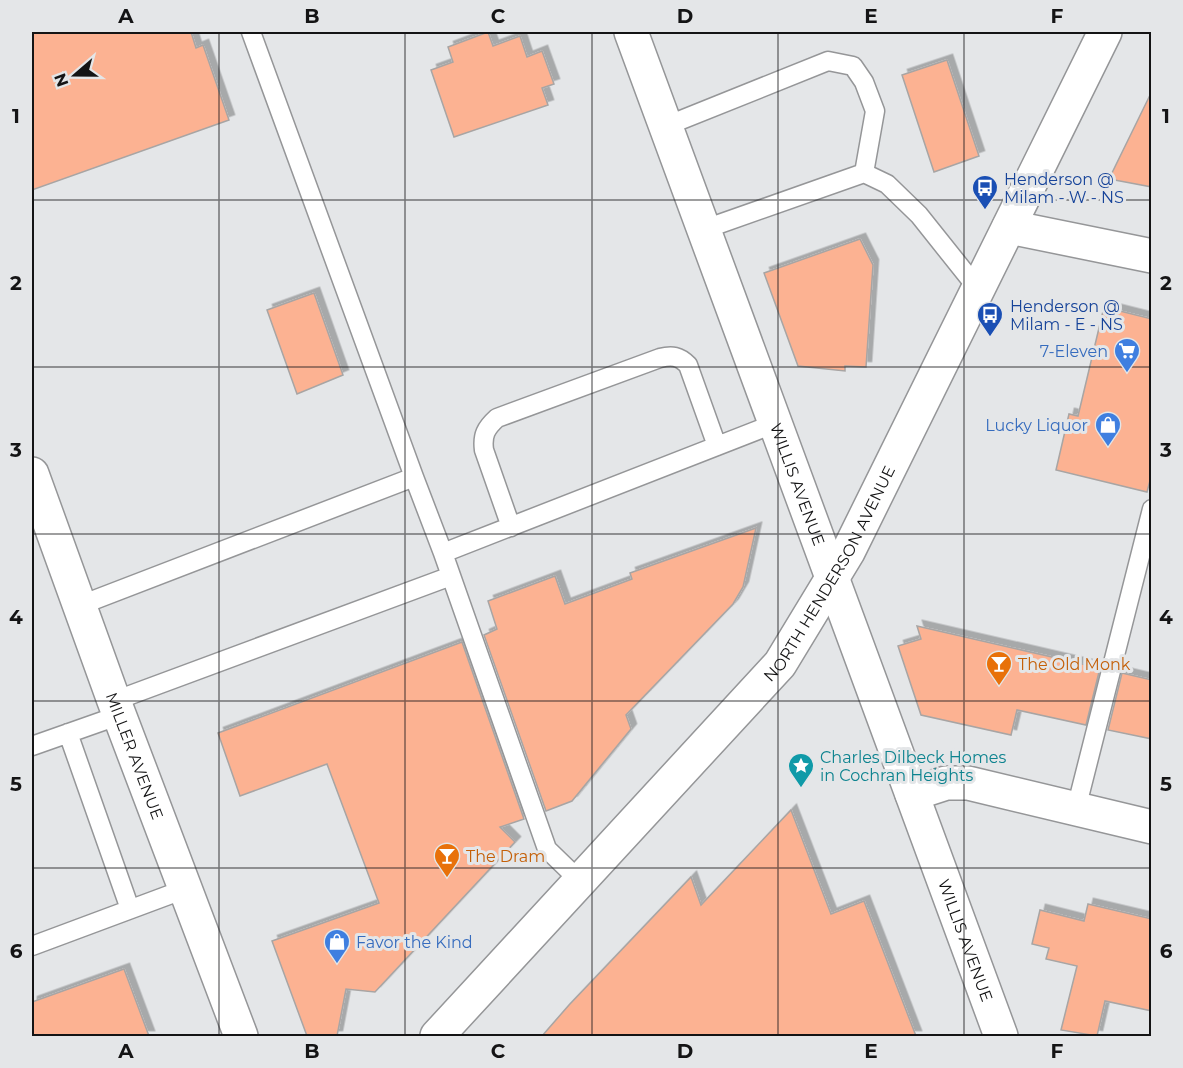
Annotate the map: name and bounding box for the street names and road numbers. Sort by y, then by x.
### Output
street label: WILLIS AVENUE [766,420,829,548]
street label: NORTH HENDERSON AVENUE [759,463,899,685]
street label: MILLER AVENUE [102,690,168,822]
street label: WILLIS AVENUE [934,876,997,1004]

